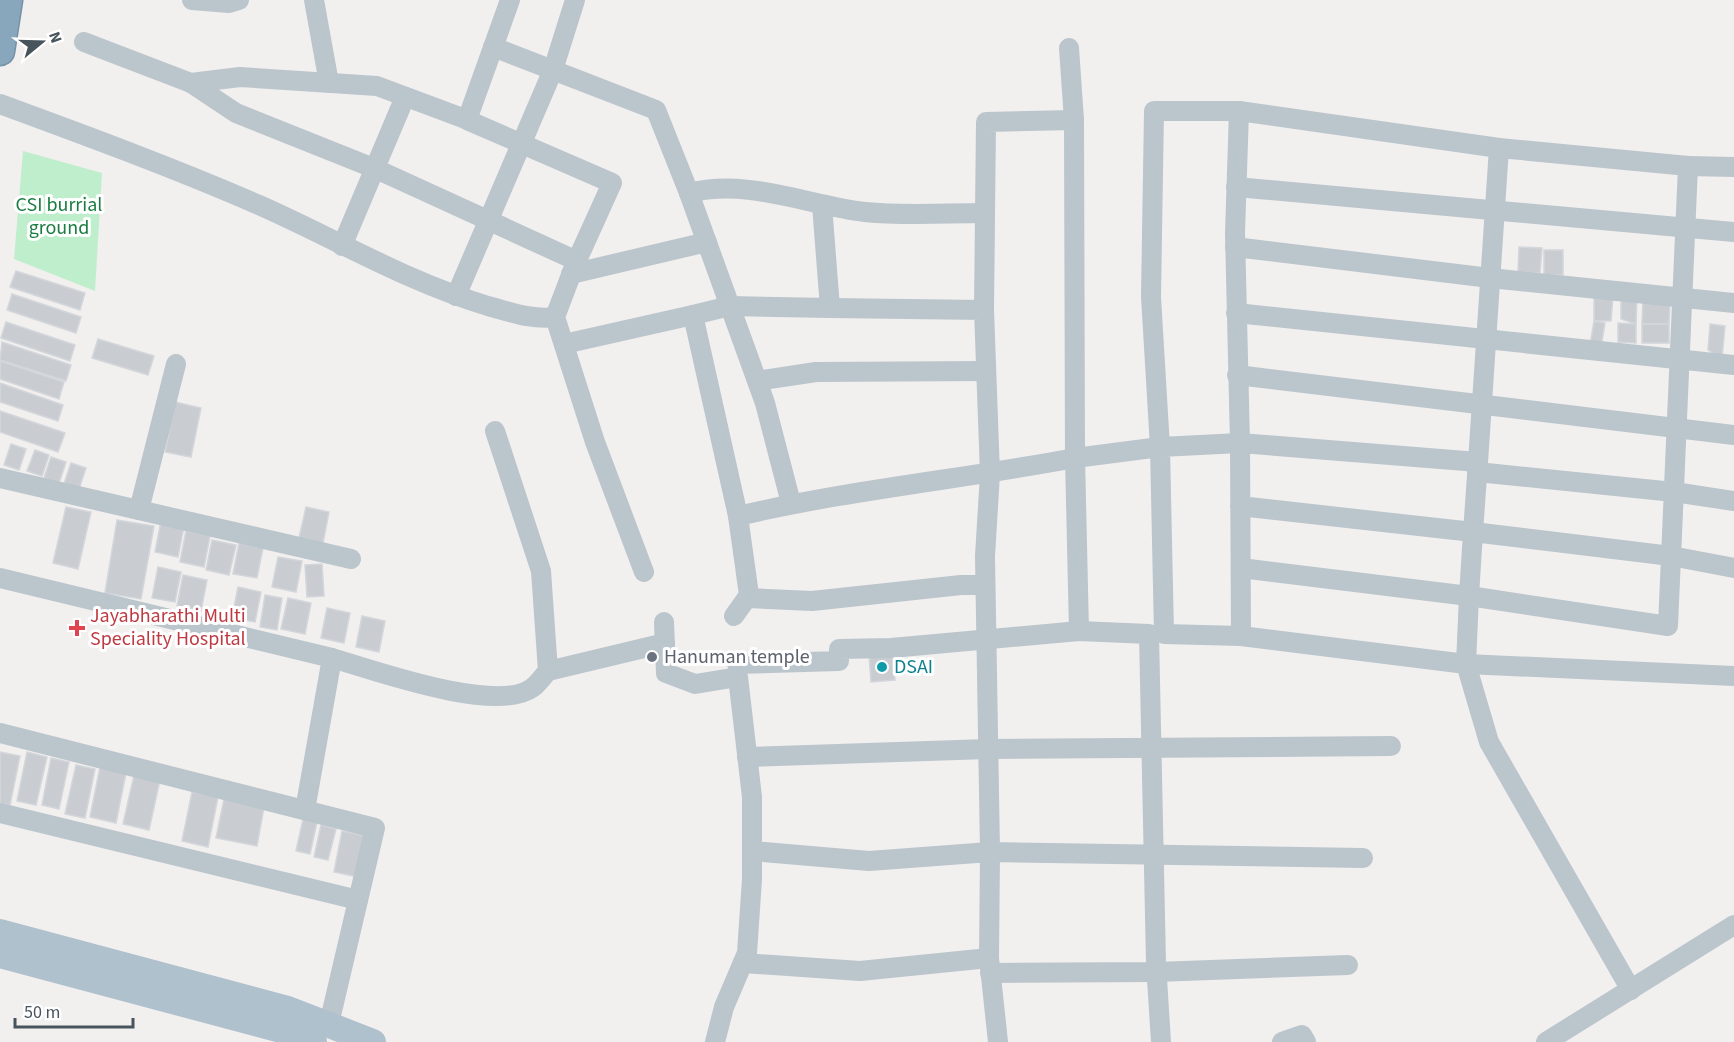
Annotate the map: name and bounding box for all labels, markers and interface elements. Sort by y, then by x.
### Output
north arrow [12,12,72,72]
text: N [43,29,67,46]
park label: CSI burrial ground [16,191,102,242]
place label: Jayabharathi Multi Speciality Hospital [90,602,246,653]
marker: Jayabharathi Multi Speciality Hospital [68,619,86,637]
place label: Hanuman temple [664,643,810,671]
marker: Hanuman temple [645,650,659,664]
place label: DSAI [894,653,933,681]
marker: DSAI [875,660,889,674]
scale bar [15,991,134,1029]
text: 50 m [24,1000,60,1025]

